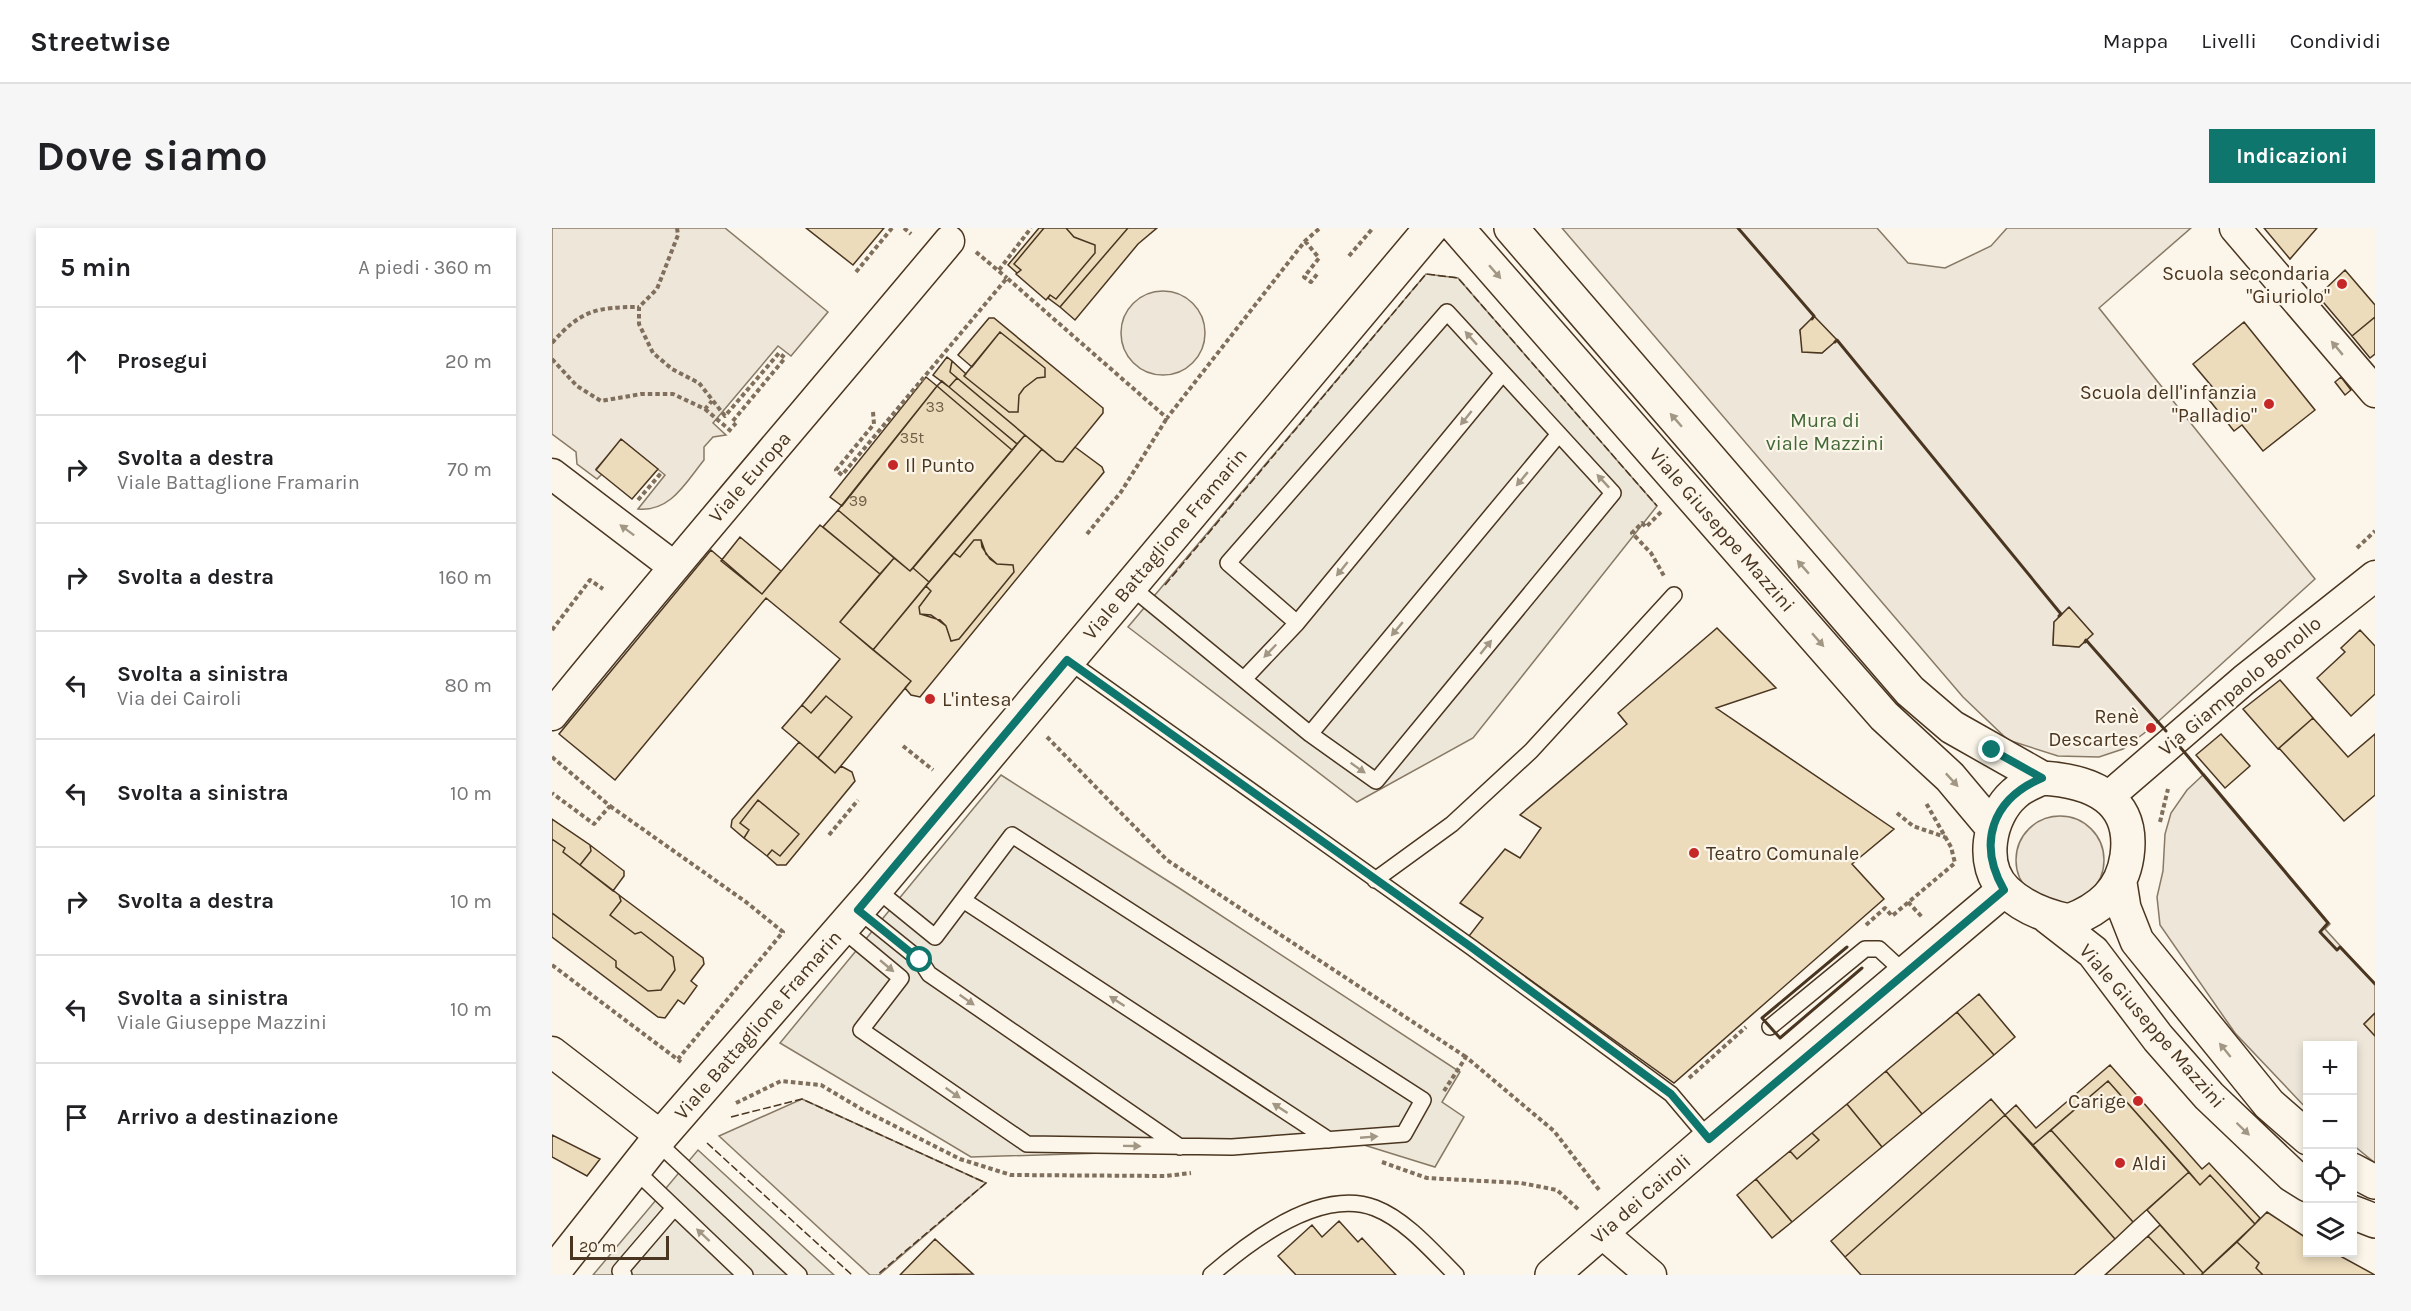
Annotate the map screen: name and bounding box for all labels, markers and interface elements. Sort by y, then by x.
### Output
text: Streetwise [30,25,171,58]
text: Mappa [2103,29,2168,53]
text: Livelli [2201,29,2257,53]
text: Condividi [2290,29,2381,53]
button: Indicazioni [2209,129,2375,183]
text: Dove siamo [36,131,267,181]
text: 5 min [60,252,131,283]
text: A piedi · 360 m [358,256,492,279]
place label: Scuola secondaria "Giuriolo" [2162,262,2330,308]
one-way arrow [1488,264,1501,279]
marker: Scuola secondaria "Giuriolo" [2335,277,2349,291]
one-way arrow [1464,331,1478,345]
one-way arrow [2331,341,2344,356]
icon: ahead [60,345,93,378]
text: Prosegui [117,348,208,374]
text: 20 m [445,350,492,373]
place label: Scuola dell'infanzia "Palladio" [2080,381,2257,427]
house number: 33 [926,397,944,416]
marker: Scuola dell'infanzia "Palladio" [2262,397,2276,411]
park label: Mura di viale Mazzini [1766,409,1884,455]
one-way arrow [1459,410,1472,426]
one-way arrow [1669,412,1683,427]
street label: Viale Europa [704,427,796,527]
house number: 35t [900,428,924,447]
street label: Viale Giuseppe Mazzini [1644,443,1800,617]
street label: Viale Battaglione Framarin [1078,444,1252,644]
text: Svolta a destra [117,445,274,471]
icon: right [60,453,93,486]
place label: Il Punto [905,454,975,477]
text: 70 m [447,458,492,481]
marker: Il Punto [886,458,900,472]
text: Viale Battaglione Framarin [117,471,360,494]
one-way arrow [1516,471,1528,486]
one-way arrow [1597,474,1610,489]
house number: 39 [849,491,867,510]
one-way arrow [619,524,635,536]
one-way arrow [1797,560,1810,575]
icon: right [60,561,93,594]
one-way arrow [1336,561,1349,576]
text: Svolta a destra [117,564,274,590]
text: 160 m [439,566,492,589]
street label: Via Giampaolo Bonollo [2154,611,2326,761]
one-way arrow [1391,621,1404,636]
one-way arrow [1811,632,1824,648]
one-way arrow [1479,640,1492,655]
one-way arrow [1264,644,1278,658]
text: Svolta a sinistra [117,661,289,687]
icon: left [60,669,93,702]
text: 80 m [444,674,492,697]
text: Via dei Cairoli [117,687,242,710]
place label: L'intesa [942,688,1011,711]
marker: L'intesa [923,692,937,706]
place label: Renè Descartes [2048,705,2139,751]
marker: Renè Descartes [2144,721,2158,735]
route end [1978,736,2004,762]
one-way arrow [1349,762,1365,774]
one-way arrow [1945,773,1959,788]
icon: left [60,777,93,810]
text: Svolta a sinistra [117,780,289,806]
text: 10 m [450,782,492,805]
place label: Teatro Comunale [1706,842,1859,865]
marker: Teatro Comunale [1687,846,1701,860]
icon: right [60,885,93,918]
text: Svolta a destra [117,888,274,914]
text: 10 m [450,890,492,913]
street label: Viale Battaglione Framarin [670,926,846,1124]
street label: Viale Giuseppe Mazzini [2074,939,2230,1113]
route start [906,946,932,972]
one-way arrow [879,960,895,973]
text: Svolta a sinistra [117,985,289,1011]
icon: left [60,993,93,1026]
one-way arrow [958,994,974,1006]
one-way arrow [1109,995,1125,1007]
text: 10 m [450,998,492,1021]
text: Viale Giuseppe Mazzini [117,1011,327,1034]
map controls [2303,1041,2357,1257]
button: + [2303,1041,2357,1095]
one-way arrow [2218,1042,2231,1058]
one-way arrow [944,1087,960,1099]
place label: Carige [2068,1090,2126,1113]
marker: Carige [2131,1094,2145,1108]
button: − [2303,1095,2357,1149]
icon: arrive [60,1101,93,1134]
one-way arrow [1272,1102,1288,1114]
text: Arrivo a destinazione [117,1104,338,1130]
one-way arrow [2235,1122,2249,1136]
one-way arrow [1359,1132,1378,1142]
one-way arrow [1122,1141,1141,1151]
street label: Via dei Cairoli [1586,1149,1696,1249]
button: locate [2303,1149,2357,1203]
place label: Aldi [2132,1152,2167,1175]
marker: Aldi [2113,1156,2127,1170]
button: layers [2303,1203,2357,1257]
one-way arrow [695,1228,710,1242]
scale bar [570,1233,669,1260]
text: 20 m [579,1237,617,1256]

